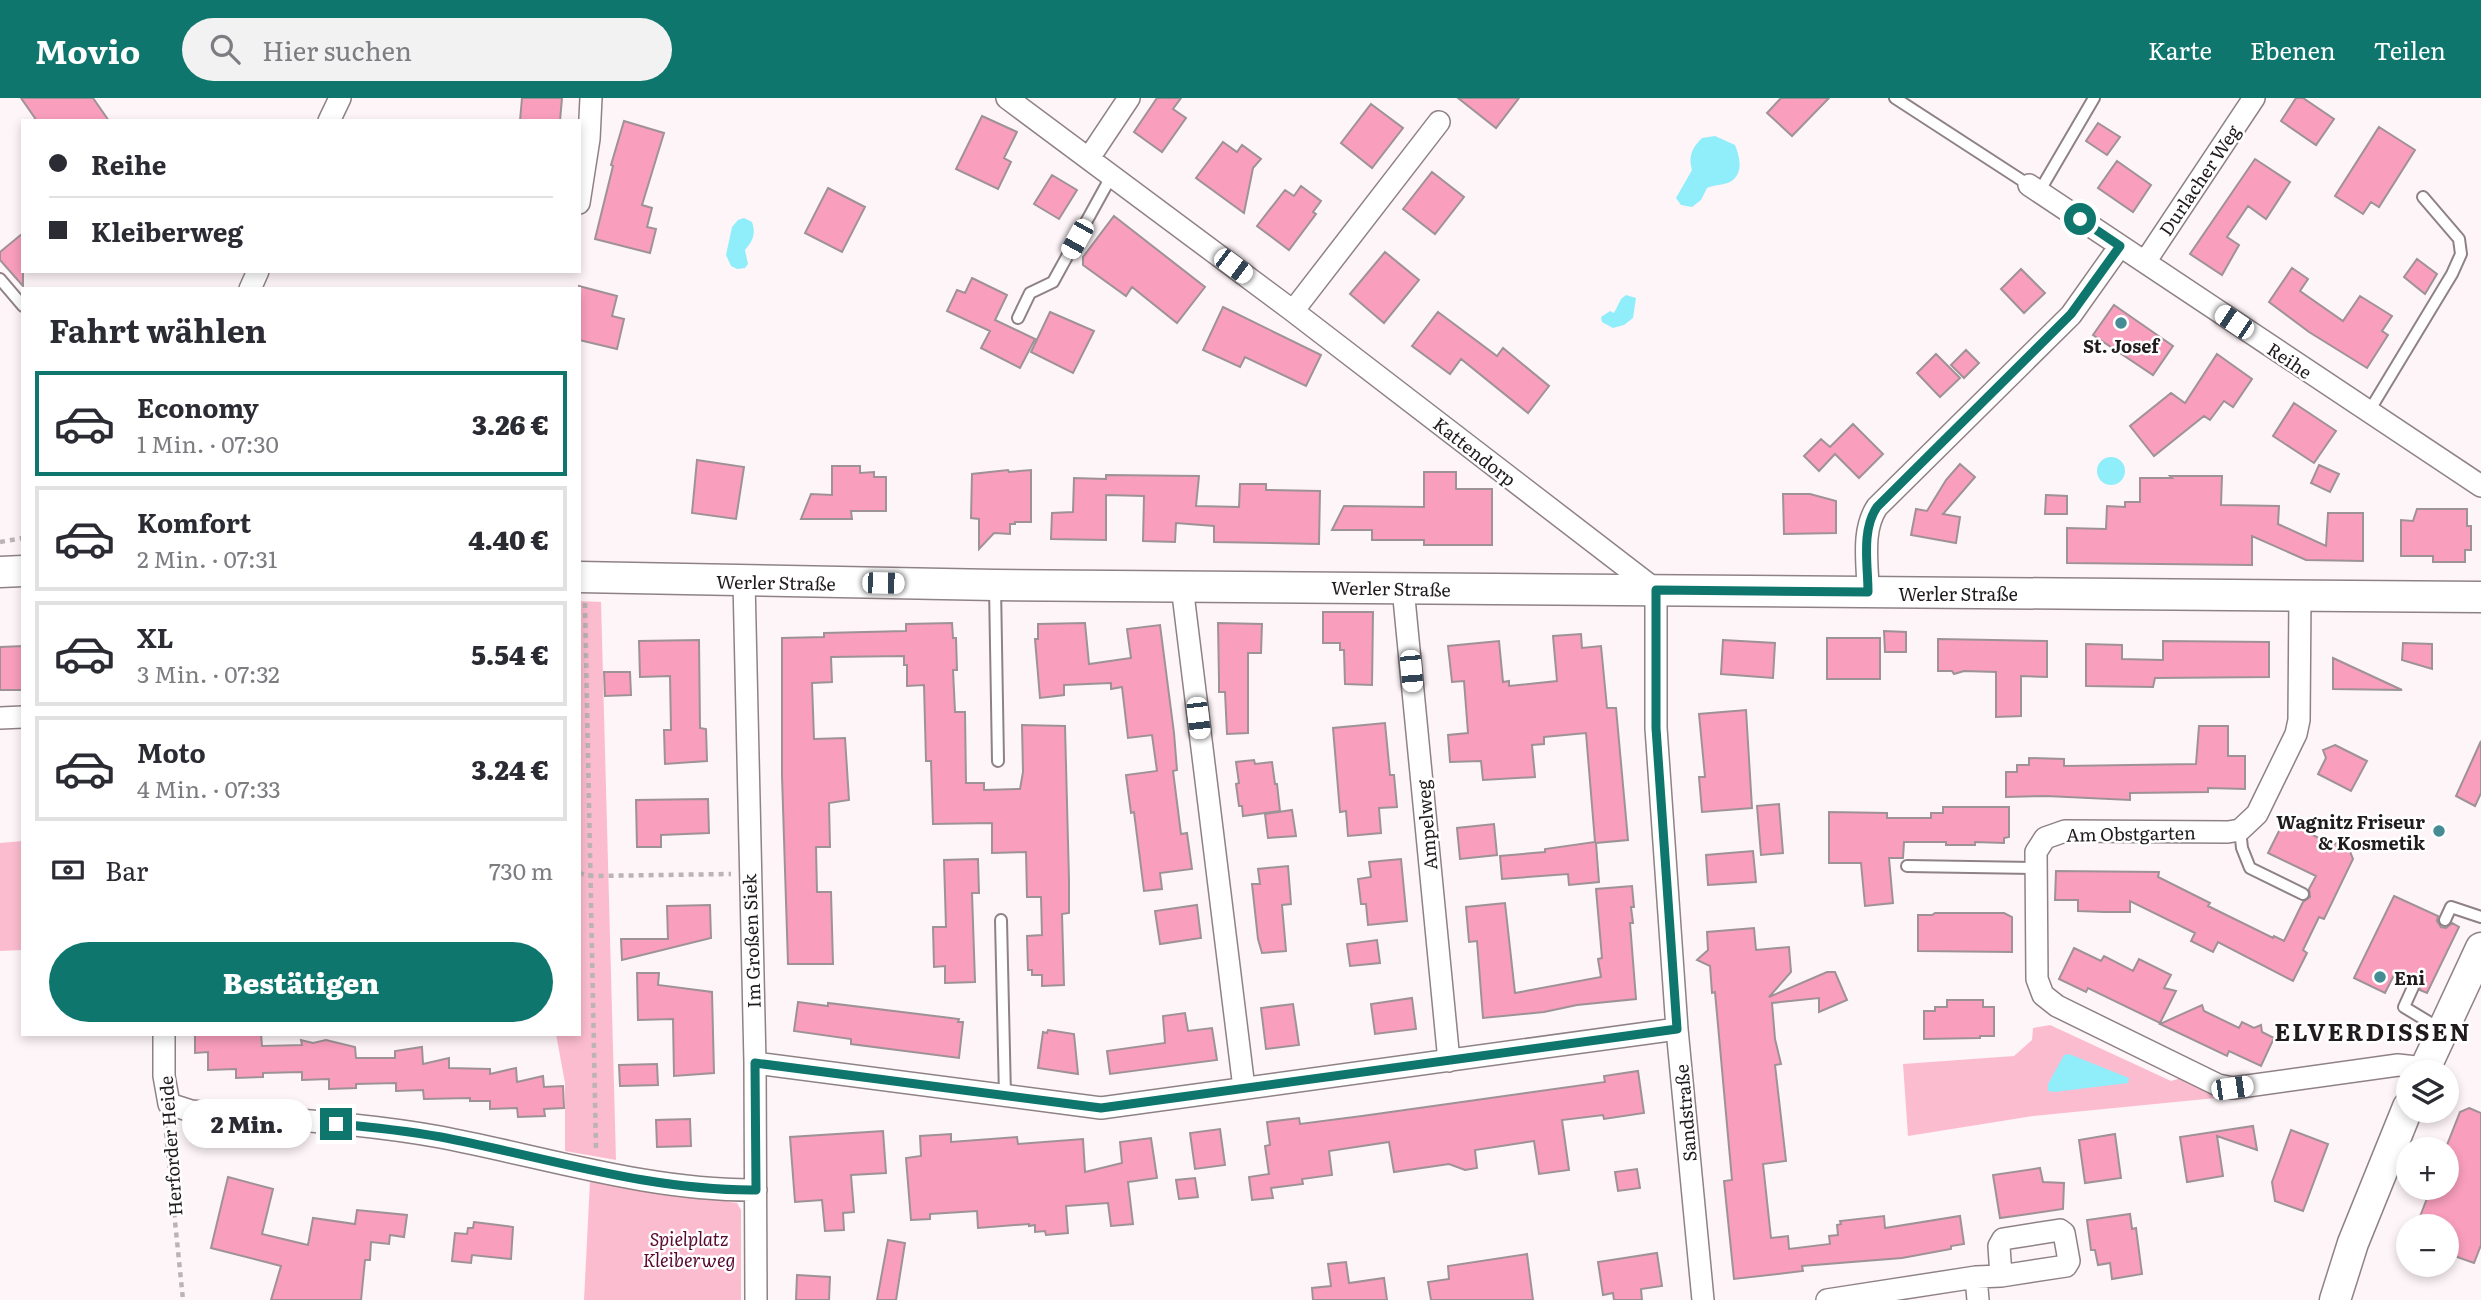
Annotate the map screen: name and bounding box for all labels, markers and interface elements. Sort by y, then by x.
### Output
search box [182,18,672,81]
text: Movio [35,25,140,74]
icon: search [206,30,244,68]
text: Hier suchen [262,30,412,69]
text: Karte [2148,32,2212,67]
text: Ebenen [2250,32,2336,67]
text: Teilen [2374,32,2446,67]
street label: Durlacher Weg [2152,118,2247,241]
text: Reihe [91,144,167,183]
route start [2064,203,2096,235]
text: Kleiberweg [91,211,243,250]
car [1058,216,1097,262]
car [1210,245,1257,287]
car [2211,302,2258,342]
text: Fahrt wählen [49,305,267,353]
marker: St. Josef [2113,315,2129,331]
place label: St. Josef [2083,332,2161,359]
street label: Reihe [2262,335,2318,385]
text: Economy [137,387,259,426]
icon: car [53,392,116,455]
text: 3.26 € [472,404,549,443]
street label: Kattendorp [1428,410,1522,492]
text: 1 Min. · 07:30 [137,426,279,460]
text: Komfort [137,502,251,541]
icon: car [53,507,116,570]
text: 4.40 € [468,519,549,558]
text: 2 Min. · 07:31 [137,541,277,575]
street label: Werler Straße [716,567,836,597]
car [862,572,905,594]
street label: Werler Straße [1331,573,1451,603]
street label: Werler Straße [1898,580,2018,607]
text: XL [137,617,174,656]
icon: car [53,622,116,685]
text: 5.54 € [471,634,549,673]
car [1399,649,1424,693]
text: 3 Min. · 07:32 [137,656,280,690]
car [1186,696,1211,740]
text: Moto [137,732,206,771]
icon: car [53,737,116,800]
text: 3.24 € [471,749,549,788]
text: 4 Min. · 07:33 [137,771,281,805]
street label: Ampelweg [1409,778,1443,871]
place label: Wagnitz Friseur & Kosmetik [2276,808,2426,856]
street label: Am Obstgarten [2066,818,2196,848]
marker: Wagnitz Friseur & Kosmetik [2431,823,2447,839]
text: Bar [105,850,148,889]
icon: cash [49,851,87,889]
text: 730 m [489,853,553,887]
street label: Im Großen Siek [735,872,767,1009]
button: Bestätigen [49,942,553,1022]
place label: Eni [2394,964,2425,991]
marker: Eni [2372,969,2388,985]
district label: ELVERDISSEN [2274,1013,2472,1048]
map controls [2396,1060,2459,1277]
button: layers [2396,1060,2459,1123]
street label: Sandstraße [1667,1063,1703,1163]
street label: Herforder Heide [152,1075,188,1217]
car [2210,1075,2255,1101]
callout: 2 Min. [182,1100,312,1148]
text: 2 Min. [211,1106,283,1140]
route end [320,1108,352,1140]
button: + [2396,1137,2459,1200]
button: − [2396,1214,2459,1277]
park label: Spielplatz Kleiberweg [643,1225,735,1273]

